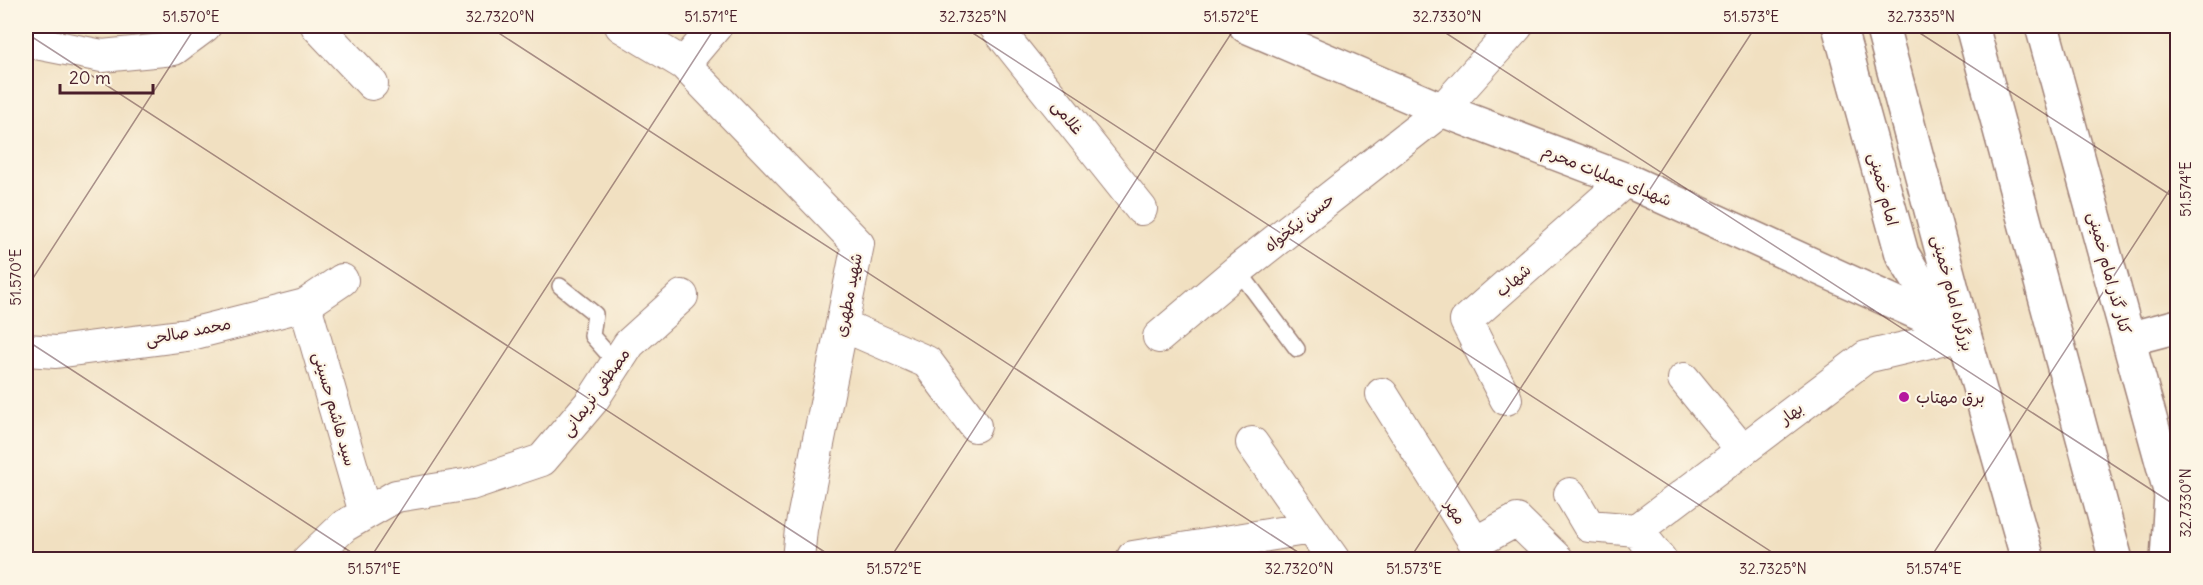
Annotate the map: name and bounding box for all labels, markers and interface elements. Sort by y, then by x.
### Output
text: 51.570°E [162,7,220,26]
text: 32.7320°N [465,7,535,26]
text: 51.571°E [684,7,738,26]
text: 32.7325°N [939,7,1007,26]
text: 51.572°E [1203,7,1259,26]
text: 32.7330°N [1412,7,1482,26]
text: 51.573°E [1723,7,1779,26]
text: 32.7335°N [1887,7,1955,26]
scale bar [60,57,153,95]
text: 20 m [69,66,111,89]
street label: غلامی [1047,96,1088,139]
street label: شهدای عملیات محرم [1538,140,1675,213]
street label: امام خمینی [1862,150,1903,229]
text: 51.574°E [2176,161,2195,217]
street label: حسن نیکخواه [1260,188,1339,256]
street label: کنار گذر امام خمینی [2081,210,2136,337]
street label: بزرگراه امام خمینی [1925,233,1978,354]
text: 51.570°E [6,248,25,306]
street label: شهید مطهری [830,251,866,339]
street label: شهاب [1491,259,1535,301]
street label: محمد صالحی [144,313,233,350]
street label: مصطفی نریمانی [556,344,635,441]
street label: سید هاشم حسینی [306,350,361,469]
place label: برق مهتاب [1916,387,1985,407]
marker: برق مهتاب [1897,390,1911,404]
street label: بهار [1774,398,1807,430]
text: 32.7330°N [2176,468,2195,538]
street label: مهر [1440,495,1471,528]
text: 51.571°E [347,559,401,578]
text: 51.572°E [866,559,922,578]
text: 32.7320°N [1264,559,1334,578]
text: 51.573°E [1386,559,1442,578]
text: 32.7325°N [1739,559,1807,578]
text: 51.574°E [1906,559,1962,578]

